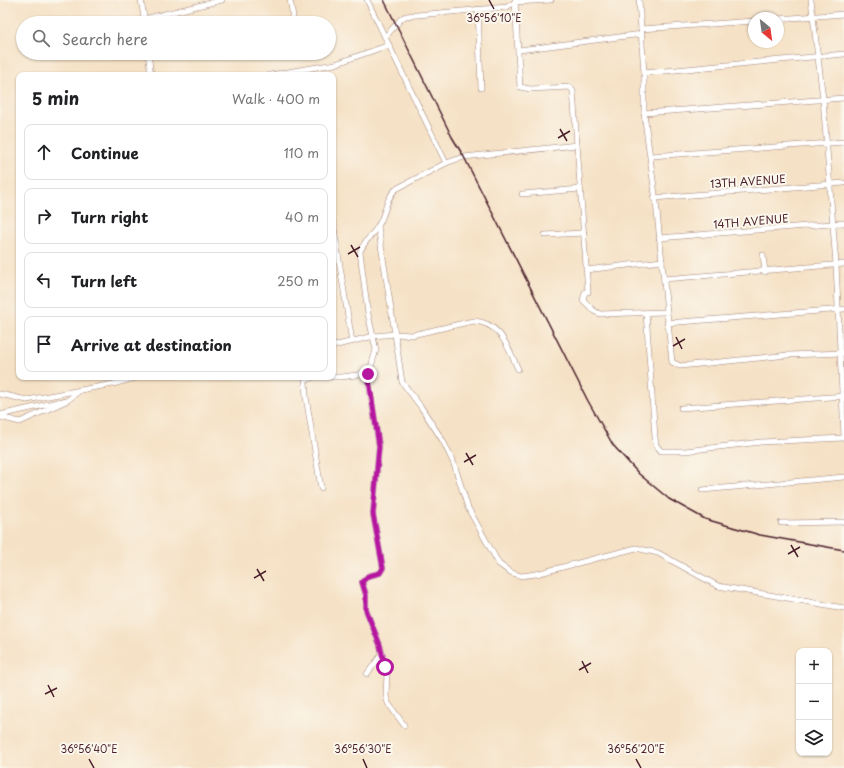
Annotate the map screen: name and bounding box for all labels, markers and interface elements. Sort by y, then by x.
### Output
text: 36°56'10"E [466,10,522,25]
north arrow [748,12,784,48]
search box [16,16,336,60]
icon: search [30,27,52,49]
text: Search here [62,27,148,50]
text: 5 min [32,85,79,111]
text: Walk · 400 m [232,89,320,108]
icon: ahead [33,141,55,163]
text: Continue [71,141,139,164]
text: 110 m [284,143,319,162]
street label: 13TH AVENUE [710,170,787,192]
icon: right [33,205,55,227]
text: Turn right [71,205,148,228]
text: 40 m [285,207,319,226]
street label: 14TH AVENUE [713,209,790,233]
icon: left [33,269,55,291]
text: Turn left [71,269,137,292]
text: 250 m [277,271,319,290]
icon: arrive [33,333,55,355]
text: Arrive at destination [71,333,232,356]
route end [359,365,377,383]
map controls [796,648,832,756]
button: + [796,648,832,684]
route start [376,658,394,676]
button: − [796,684,832,720]
button: layers [796,720,832,756]
text: 36°56'40"E [60,741,118,756]
text: 36°56'30"E [334,741,392,756]
text: 36°56'20"E [607,741,665,756]

